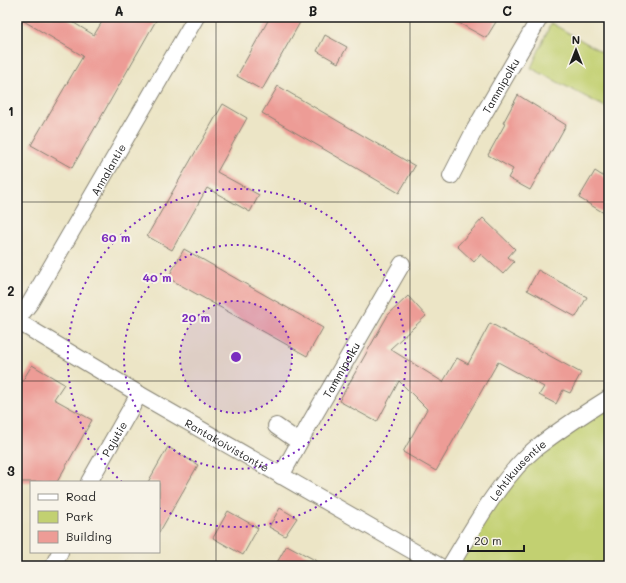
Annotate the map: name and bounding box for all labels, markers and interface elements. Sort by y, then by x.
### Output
text: A [114,2,124,19]
text: B [309,2,318,19]
text: C [502,2,512,19]
north arrow [556,30,596,70]
text: N [572,32,580,47]
street label: Tammipolku [478,55,522,116]
text: 1 [8,102,14,119]
street label: Annalantie [87,141,129,198]
text: 60 m [102,229,130,245]
text: 40 m [142,269,172,285]
text: 2 [7,282,15,299]
text: 20 m [182,309,210,325]
street label: Tammipolku [319,339,363,400]
centre of rings [229,350,243,364]
street label: Rantakoivistontie [183,415,272,475]
street label: Pajutie [98,418,130,459]
street label: Lehtikuusentie [486,436,549,503]
text: 3 [7,462,15,479]
legend [30,481,160,553]
text: Road [66,488,96,504]
text: Park [66,508,93,524]
scale bar [468,527,524,553]
text: Building [66,528,112,544]
text: 20 m [474,532,502,548]

